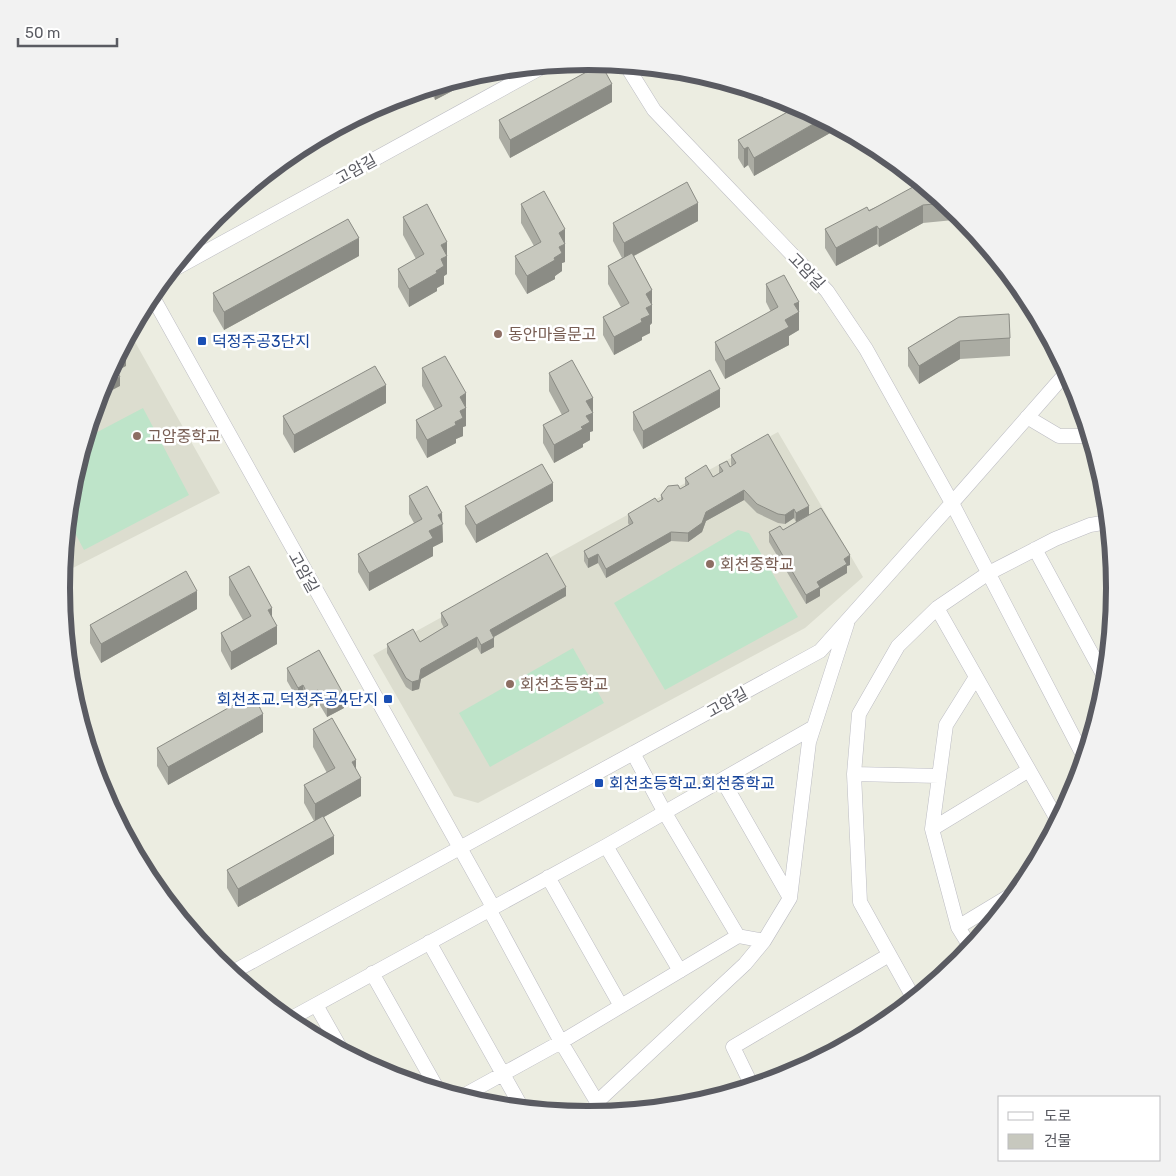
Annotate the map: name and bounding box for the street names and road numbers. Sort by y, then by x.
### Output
street label: 고암길 [332,150,380,188]
street label: 고암길 [784,249,829,294]
street label: 고암길 [285,548,323,596]
street label: 고암길 [703,683,751,721]

